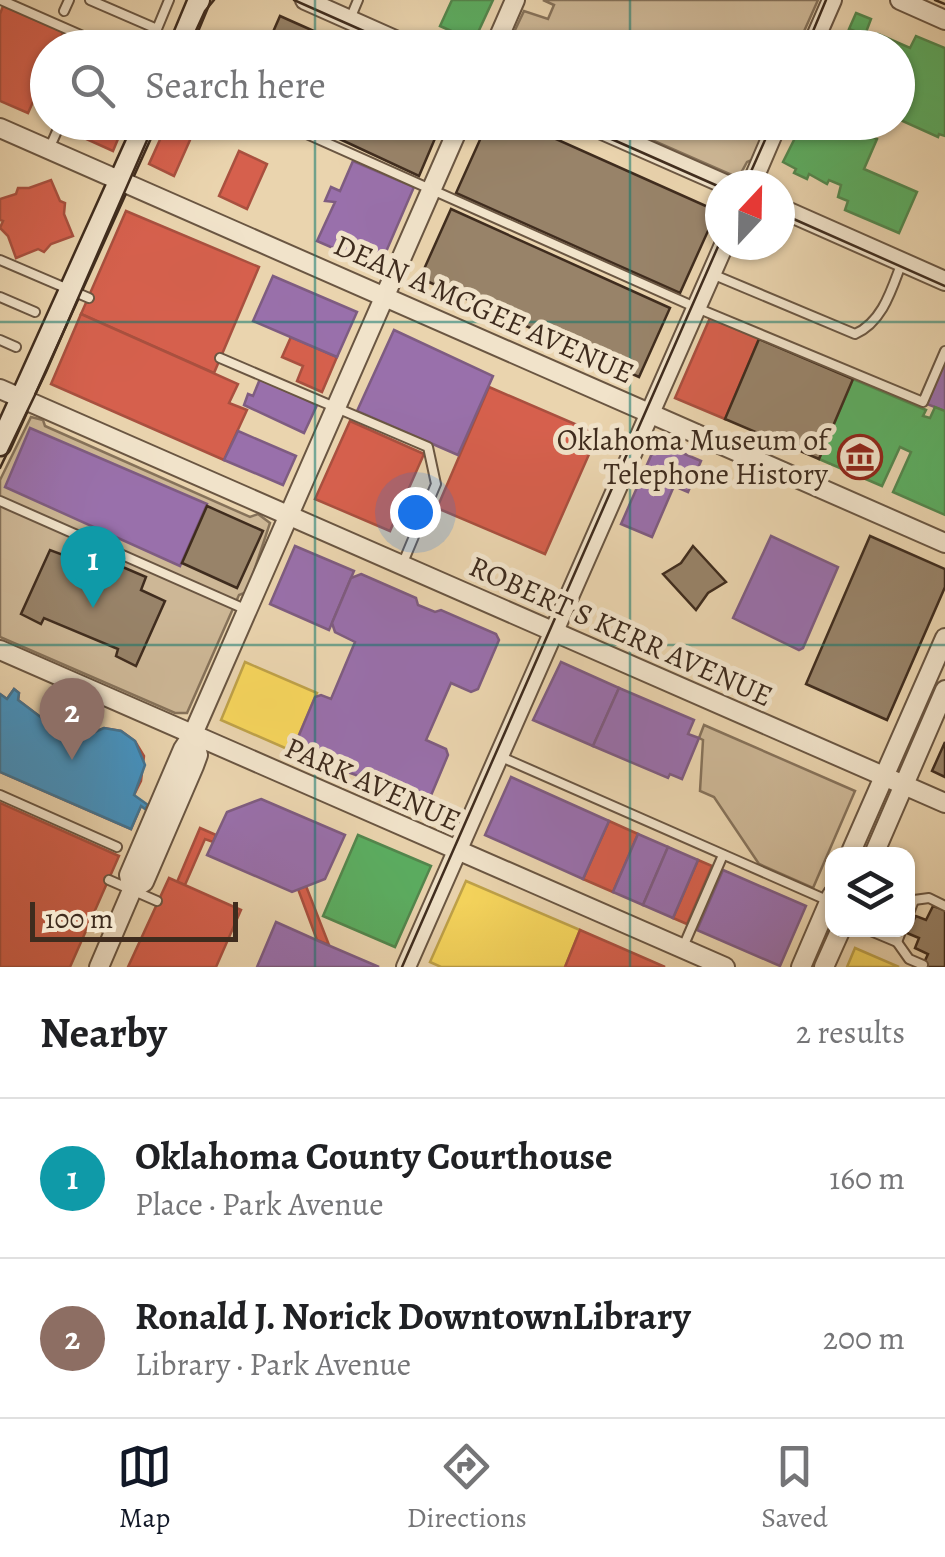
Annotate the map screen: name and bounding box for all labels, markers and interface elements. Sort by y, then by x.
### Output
search box [30,30,915,140]
icon: search [65,58,120,113]
text: Search here [145,59,326,111]
north arrow [705,170,795,260]
street label: DEAN A MCGEE AVENUE [328,225,640,393]
place label: Oklahoma Museum of Telephone History [557,420,832,494]
museum icon: Oklahoma Museum of Telephone History [837,434,883,480]
your location [390,487,441,538]
pin: 1 [61,526,126,608]
street label: ROBERT S KERR AVENUE [463,546,779,716]
pin: 2 [40,678,104,760]
street label: PARK AVENUE [279,727,467,841]
map controls [825,847,915,937]
button: layers [825,847,915,937]
scale bar [30,897,238,941]
text: 100 m [45,900,113,938]
text: Nearby [40,1004,167,1061]
text: 2 results [796,1010,905,1054]
text: Oklahoma County Courthouse [135,1130,613,1182]
text: 1 [67,1156,78,1200]
text: 160 m [829,1156,905,1200]
text: Place · Park Avenue [135,1182,383,1226]
text: Ronald J. Norick DowntownLibrary [135,1290,691,1342]
text: 2 [65,1316,80,1360]
text: 200 m [823,1316,905,1360]
text: Library · Park Avenue [135,1342,411,1386]
tab: Map [117,1439,172,1537]
tab: Directions [407,1439,527,1537]
tab: Saved [761,1439,828,1537]

